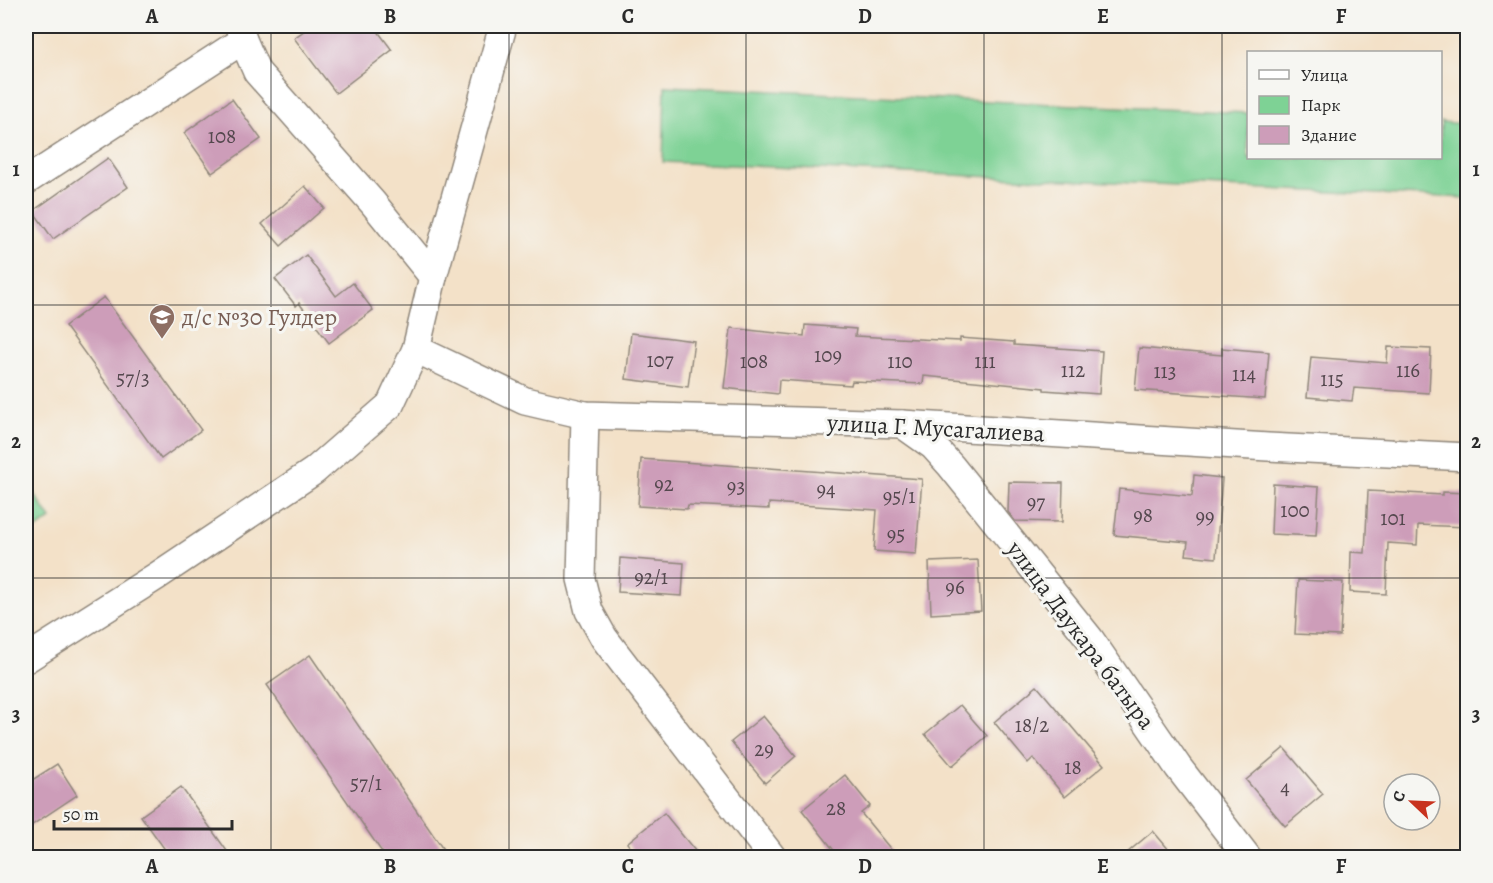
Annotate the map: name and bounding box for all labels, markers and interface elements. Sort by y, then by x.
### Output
text: A [145,3,159,30]
text: B [384,3,396,30]
text: C [622,3,634,30]
text: D [858,3,872,30]
text: E [1097,3,1109,30]
text: F [1336,3,1347,30]
legend [1247,51,1442,159]
text: Улица [1301,63,1349,87]
text: Парк [1301,93,1341,117]
house number: 108 [208,122,236,150]
text: Здание [1301,123,1357,147]
text: 1 [12,156,20,183]
text: 1 [1472,156,1480,183]
place label: д/с №30 Гулдер [181,301,337,333]
school or university icon: д/с №30 Гулдер [147,302,177,340]
house number: 109 [814,341,842,369]
house number: 107 [646,346,674,374]
house number: 108 [740,347,768,375]
house number: 110 [887,347,913,375]
house number: 111 [974,347,996,375]
house number: 112 [1061,356,1085,384]
house number: 116 [1396,356,1420,384]
house number: 113 [1153,357,1177,385]
house number: 114 [1232,360,1256,388]
house number: 57/3 [116,364,150,392]
house number: 115 [1320,365,1344,393]
street label: улица Г. Мусагалиева [825,406,1046,450]
text: 2 [11,428,21,455]
text: 2 [1471,428,1481,455]
house number: 92 [654,470,674,498]
house number: 93 [727,472,745,500]
house number: 94 [816,475,836,503]
house number: 95/1 [883,482,915,510]
house number: 97 [1027,488,1045,516]
house number: 100 [1280,496,1310,524]
house number: 98 [1133,501,1153,529]
house number: 99 [1195,502,1215,530]
house number: 101 [1380,504,1406,532]
house number: 95 [887,520,905,548]
street label: улица Даукара батыра [999,533,1162,736]
house number: 92/1 [634,563,668,591]
house number: 96 [945,573,965,601]
text: 3 [12,701,20,728]
text: 3 [1472,701,1480,728]
house number: 18/2 [1015,711,1049,739]
house number: 29 [754,735,774,763]
house number: 18 [1064,753,1082,781]
house number: 57/1 [350,769,382,797]
north arrow [1382,772,1442,832]
house number: 4 [1280,773,1290,801]
text: С [1387,788,1411,805]
scale bar [54,793,232,831]
house number: 28 [826,794,846,822]
text: 50 m [63,802,99,826]
text: A [145,853,159,880]
text: B [384,853,396,880]
text: C [622,853,634,880]
text: D [858,853,872,880]
text: E [1097,853,1109,880]
text: F [1336,853,1347,880]

